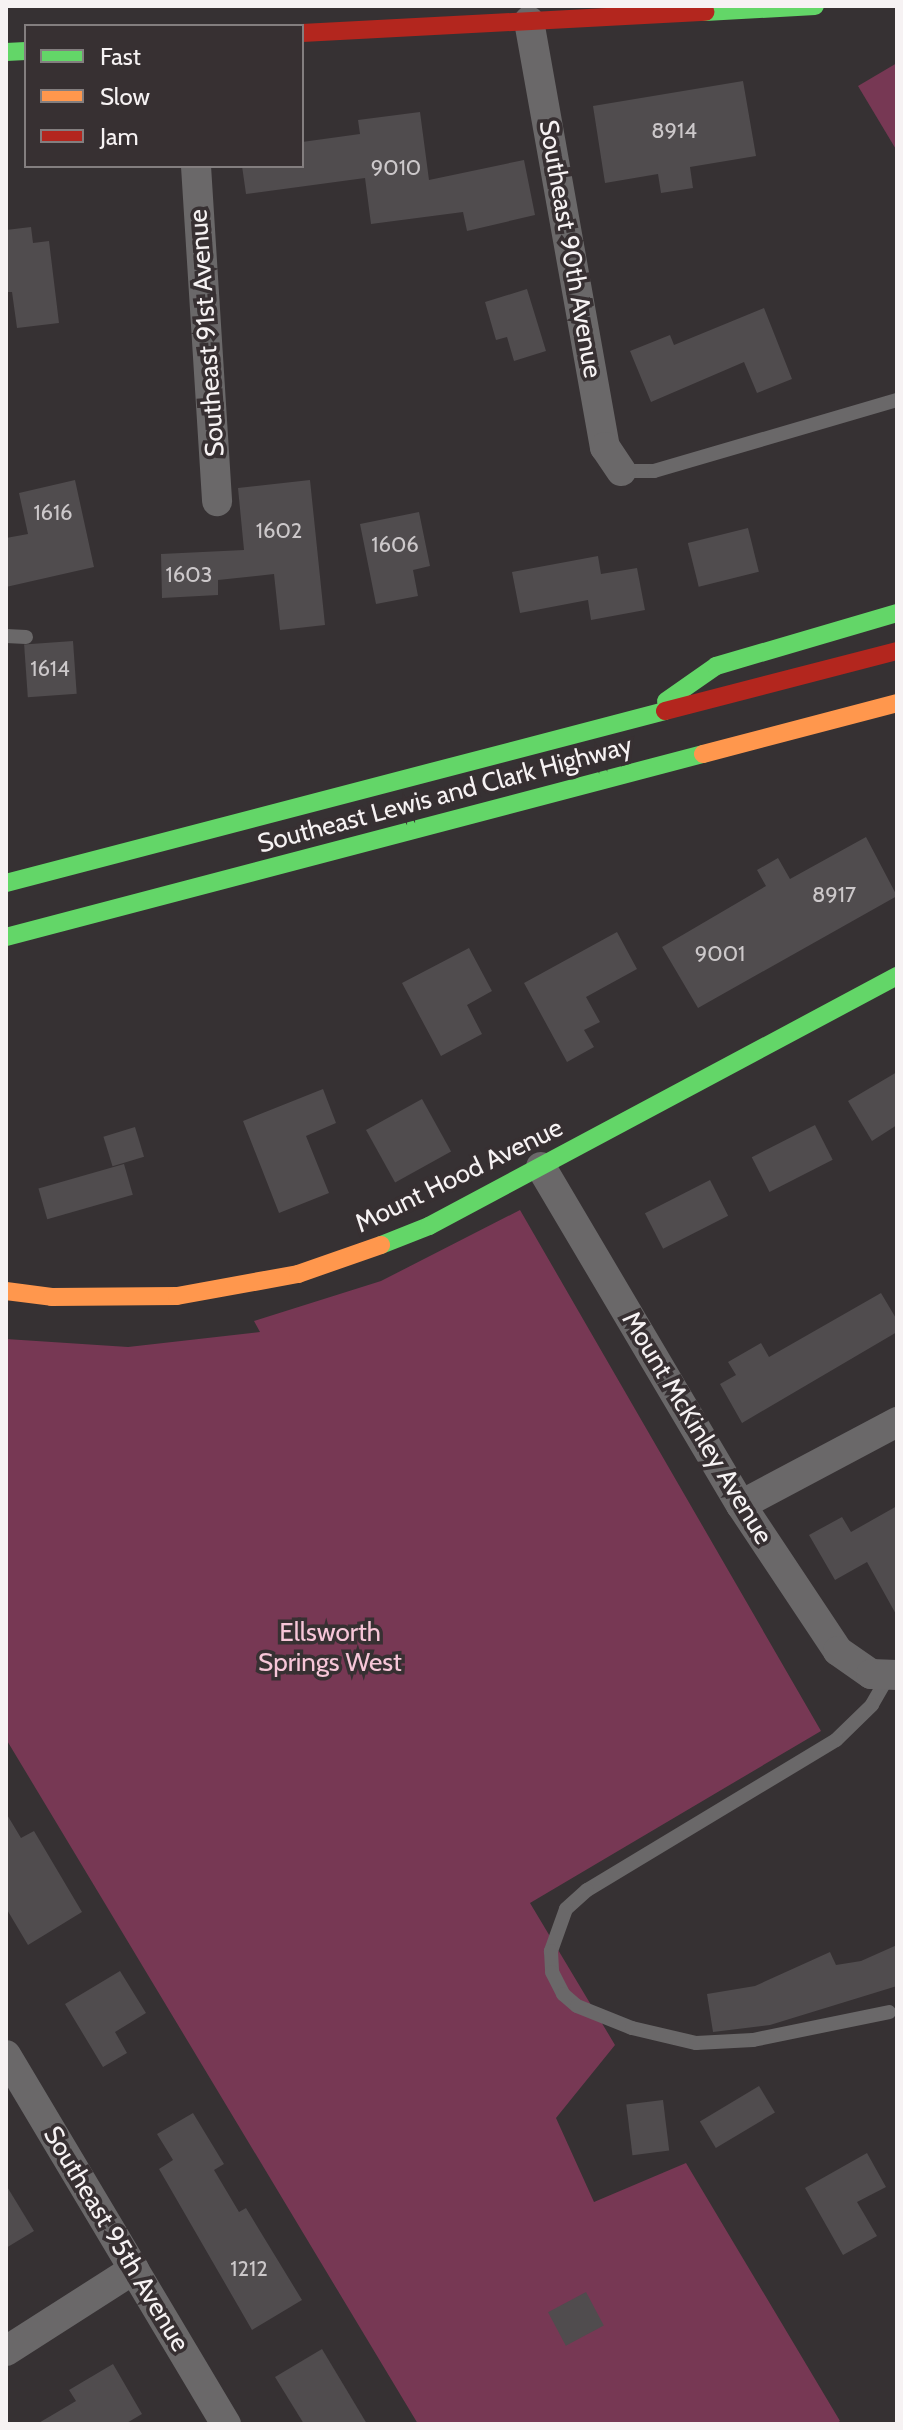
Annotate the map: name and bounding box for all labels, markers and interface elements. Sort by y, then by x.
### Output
legend [24,24,304,168]
text: Fast [100,42,141,71]
text: Slow [100,82,150,111]
street label: Southeast 90th Avenue [532,118,608,380]
house number: 8914 [651,118,697,144]
text: Jam [100,122,138,151]
house number: 9010 [371,155,421,181]
street label: Southeast 91st Avenue [183,208,231,458]
house number: 1616 [33,500,73,526]
house number: 1602 [256,518,302,544]
house number: 1606 [371,532,419,558]
house number: 1603 [166,562,212,588]
house number: 1614 [30,656,70,682]
street label: Southeast Lewis and Clark Highway [254,730,636,860]
house number: 8917 [812,882,856,908]
house number: 9001 [695,941,745,967]
street label: Mount Hood Avenue [350,1112,568,1240]
street label: Mount McKinley Avenue [615,1306,779,1550]
park label: Ellsworth Springs West [258,1617,402,1678]
street label: Southeast 95th Avenue [36,2121,196,2357]
house number: 1212 [230,2256,268,2282]

